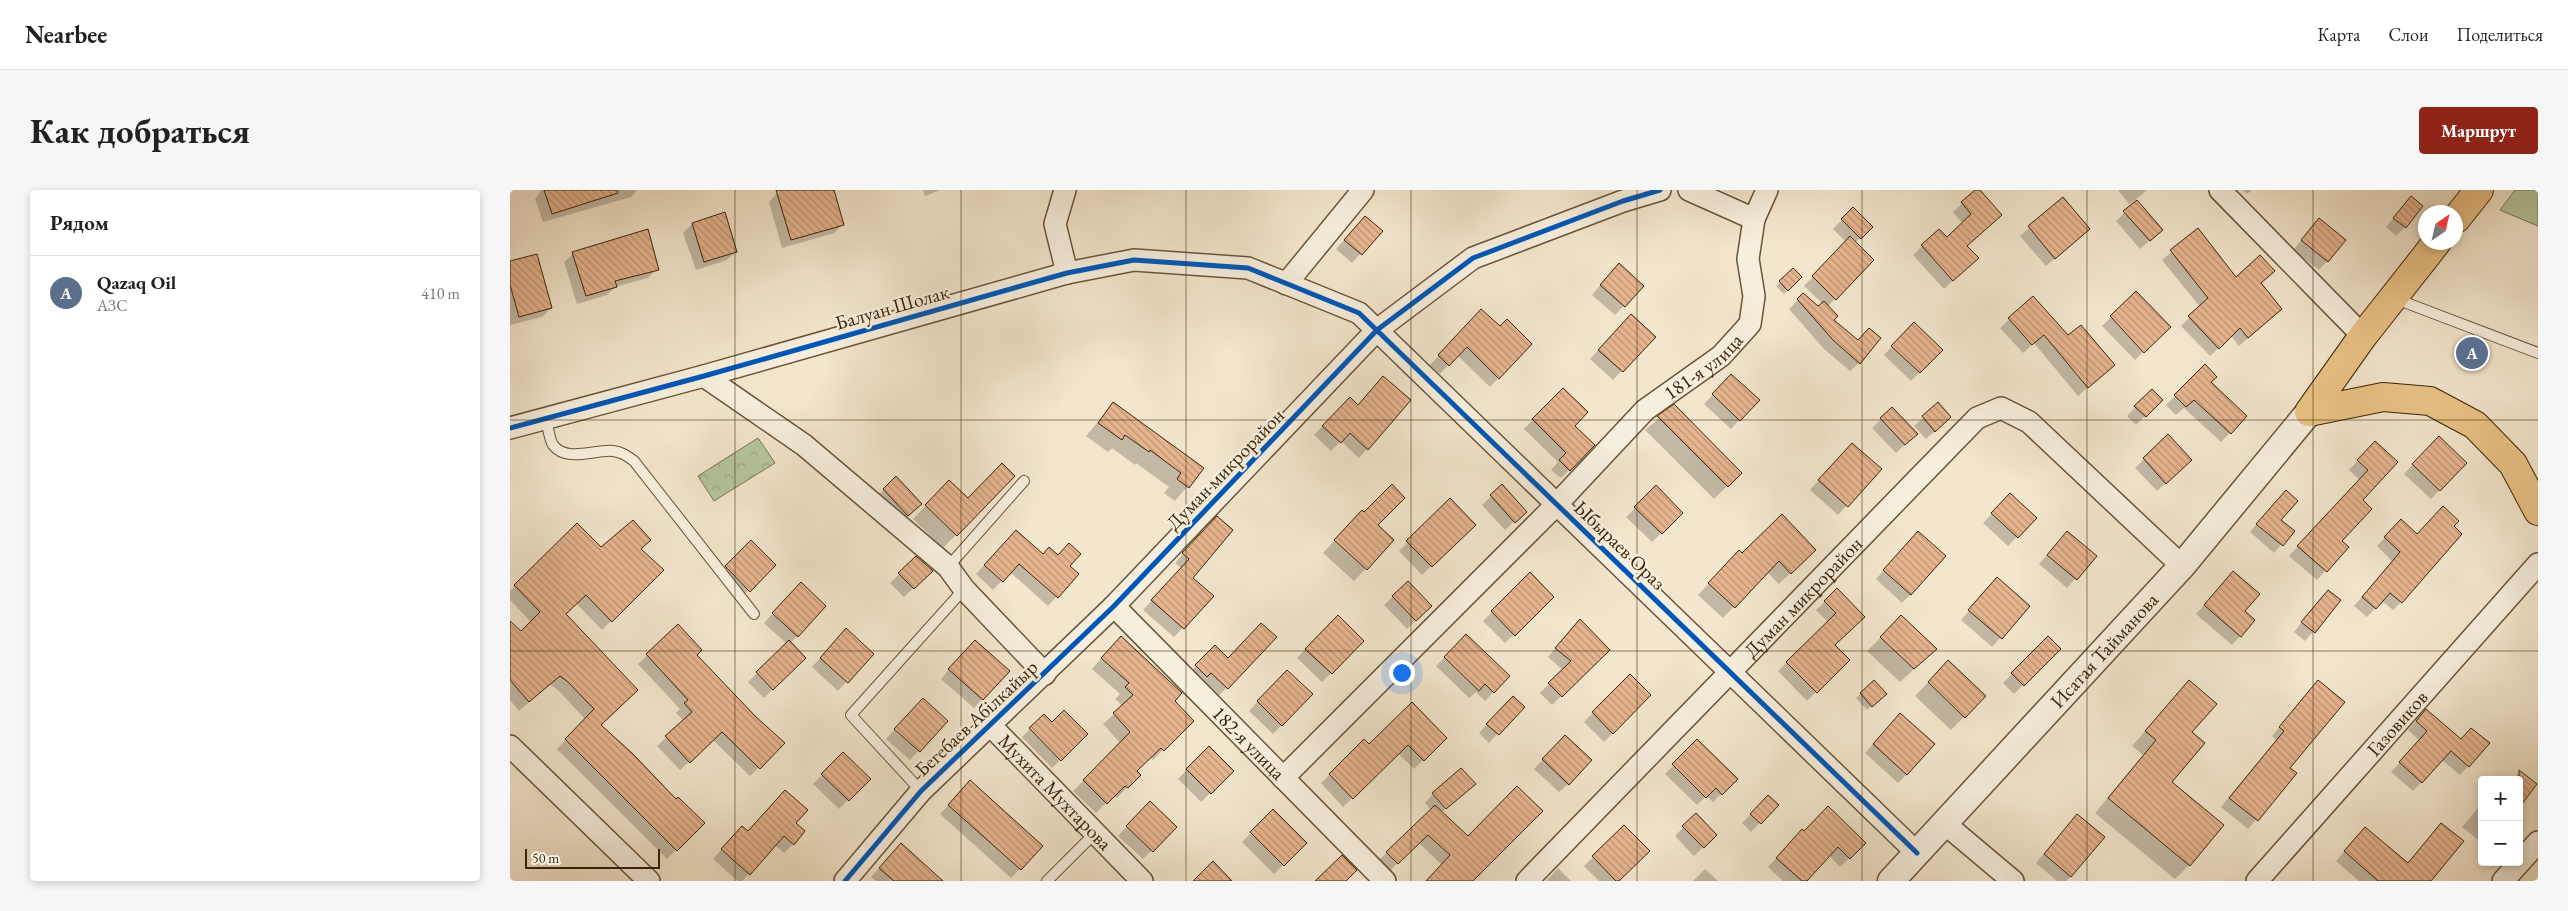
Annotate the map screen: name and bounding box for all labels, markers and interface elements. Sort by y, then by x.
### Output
text: Nearbee [25,19,107,50]
text: Карта [2318,23,2361,46]
text: Слои [2389,23,2428,46]
text: Поделиться [2456,23,2543,46]
button: Маршрут [2419,107,2538,154]
text: Как добраться [30,108,250,153]
north arrow [2418,205,2463,250]
text: Рядом [50,209,109,236]
text: Qazaq Oil [97,270,176,295]
street label: Балуан Шолак [832,278,952,336]
text: A [60,283,72,304]
text: 410 m [421,283,460,304]
text: АЗС [97,295,128,316]
street label: 181-я улица [1658,328,1748,406]
pin: A [2456,334,2488,372]
street label: Думан микрорайон [1160,403,1290,535]
street label: Ыбыраев Ораз [1569,495,1672,596]
street label: Думан микрорайон [1738,531,1868,663]
street label: Исатая Тайманова [2044,587,2164,714]
street label: Бегебаев Абілкайыр [909,654,1043,782]
your location [1389,660,1415,686]
street label: Газовиков [2361,685,2433,762]
street label: 182-я улица [1207,700,1291,785]
street label: Мухита Мухтарова [993,728,1118,856]
map controls [2478,776,2523,866]
button: + [2478,776,2523,821]
button: − [2478,821,2523,866]
scale bar [525,846,660,869]
text: 50 m [532,849,559,867]

